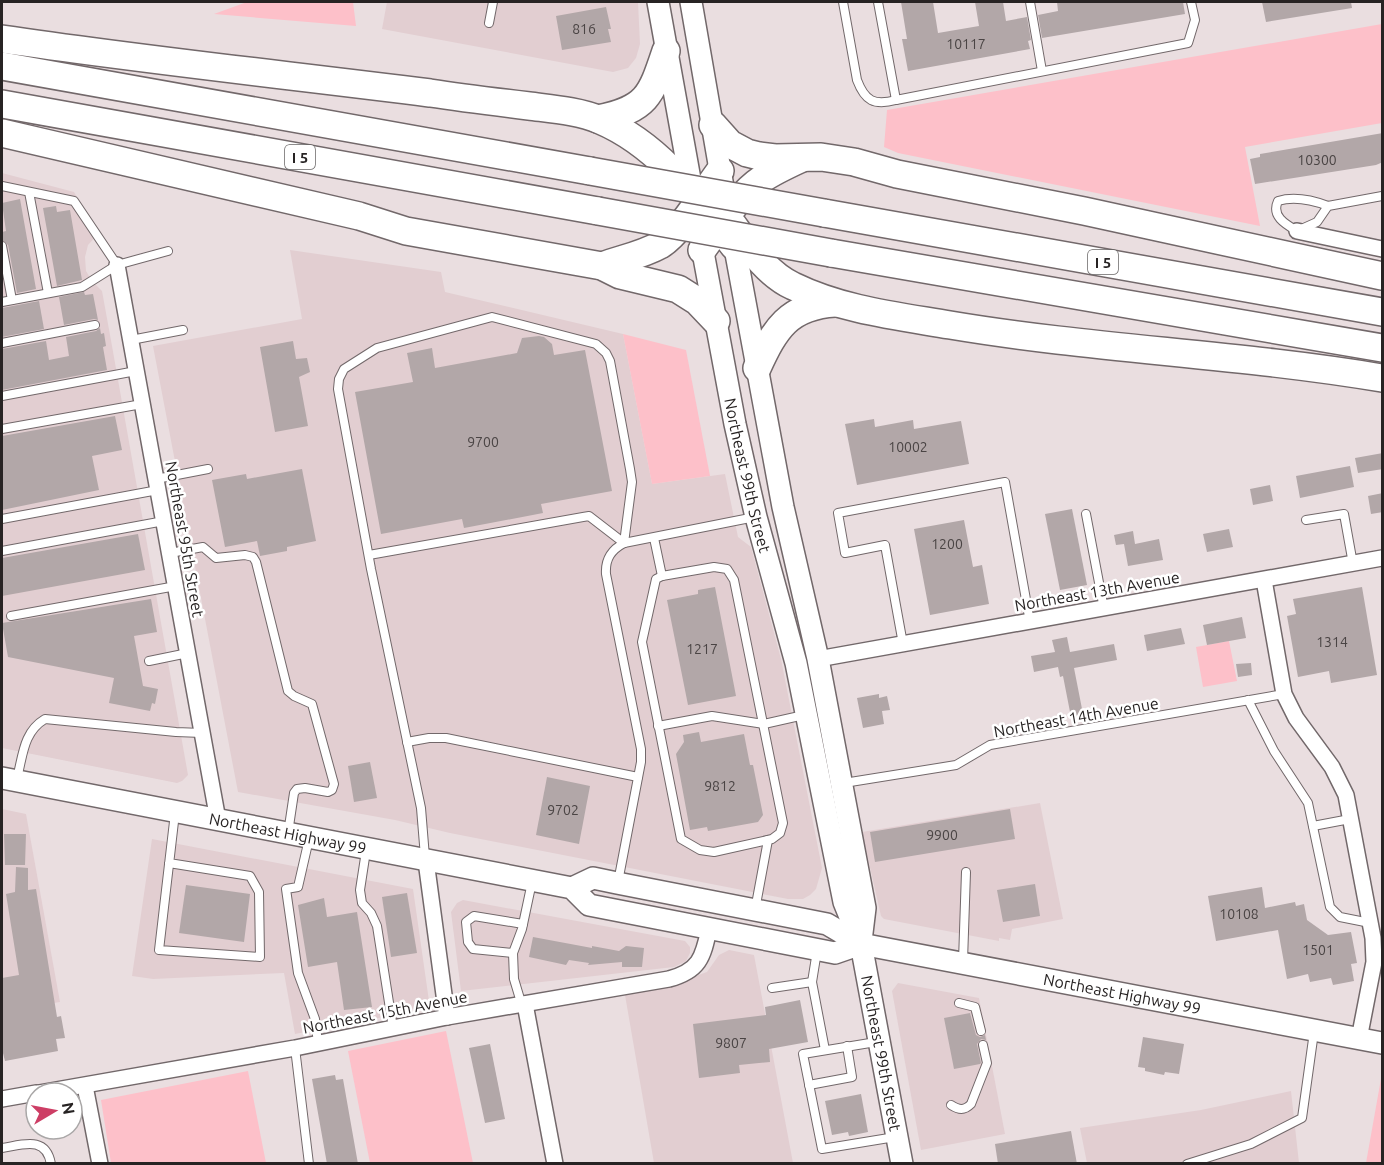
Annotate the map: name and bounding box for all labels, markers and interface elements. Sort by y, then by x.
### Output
house number: 816 [572,21,596,37]
house number: 10117 [946,36,986,52]
road number: I 5 [285,145,315,169]
house number: 10300 [1297,152,1337,168]
road number: I 5 [1088,250,1118,274]
street label: Northeast 99th Street [721,396,775,555]
house number: 9700 [467,434,499,450]
house number: 10002 [888,439,928,455]
street label: Northeast 95th Street [162,460,208,619]
house number: 1200 [931,536,963,552]
street label: Northeast 13th Avenue [1013,568,1181,614]
house number: 1314 [1316,634,1348,650]
house number: 1217 [686,641,718,657]
street label: Northeast 14th Avenue [992,694,1160,740]
house number: 9812 [704,778,736,794]
house number: 9702 [547,802,579,818]
street label: Northeast Highway 99 [208,809,368,857]
house number: 9900 [926,827,958,843]
house number: 10108 [1219,906,1259,922]
house number: 1501 [1302,942,1334,958]
street label: Northeast Highway 99 [1042,970,1202,1017]
street label: Northeast 99th Street [858,974,905,1133]
street label: Northeast 15th Avenue [301,987,469,1037]
house number: 9807 [715,1035,747,1051]
north arrow [24,1081,84,1141]
text: N [59,1101,79,1116]

